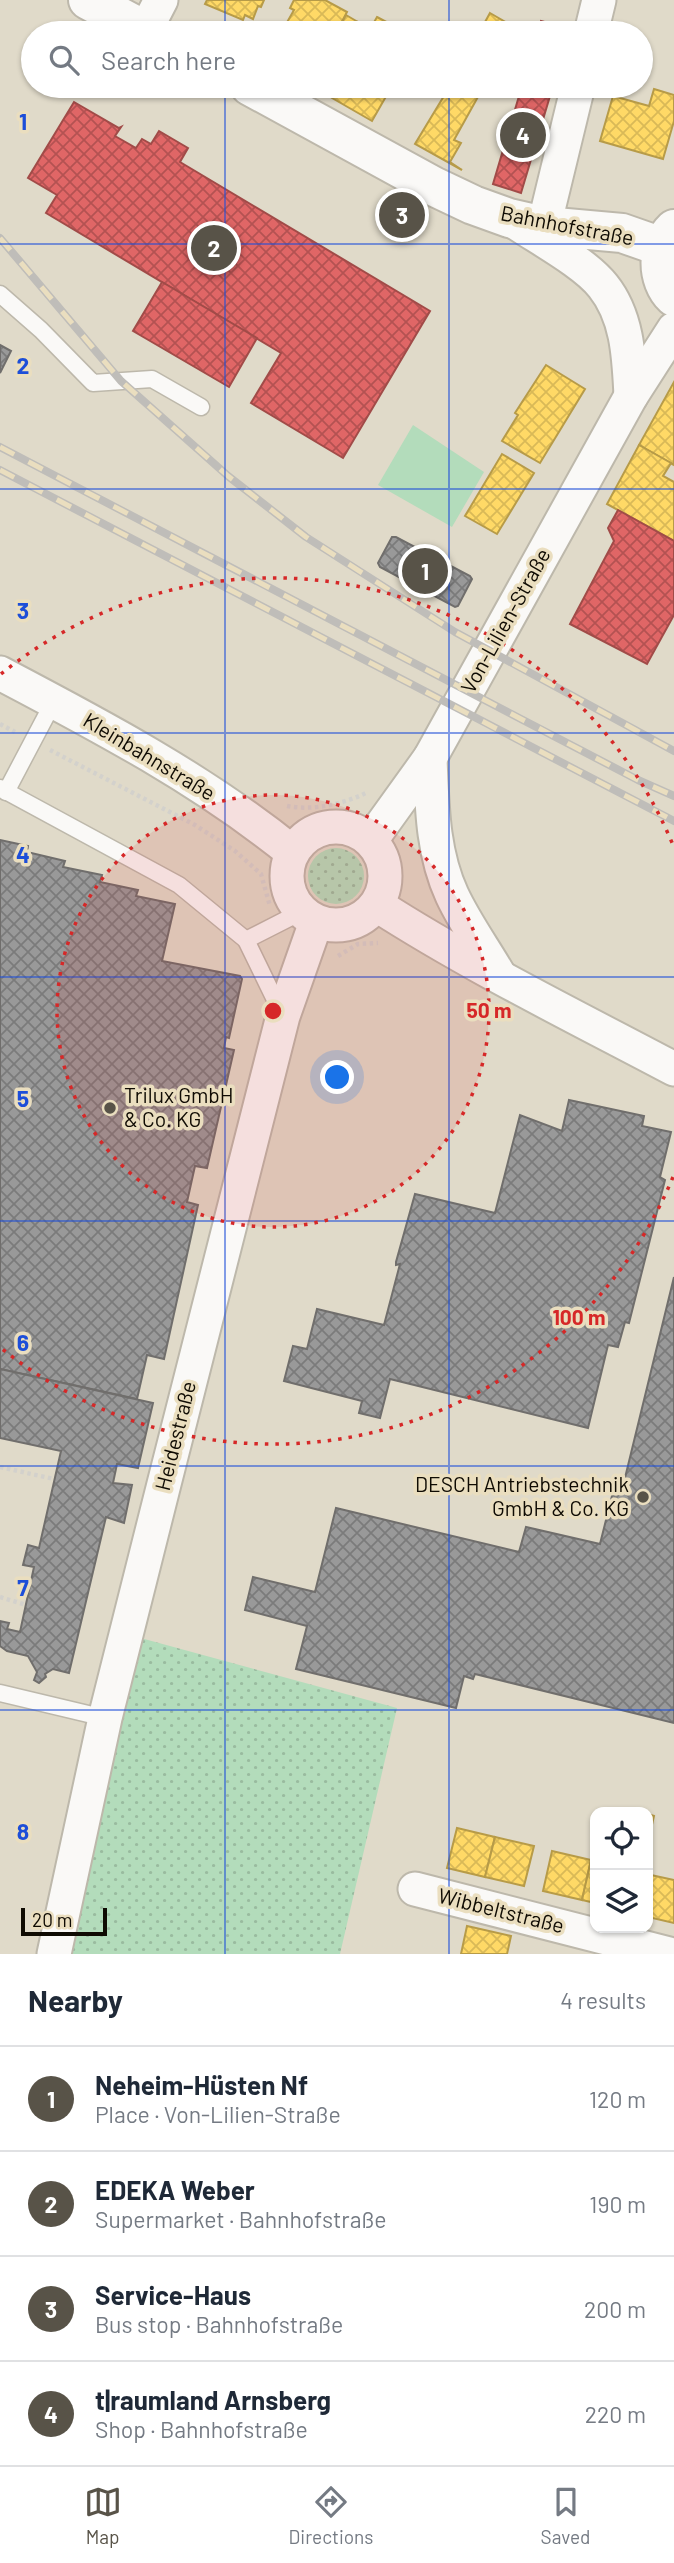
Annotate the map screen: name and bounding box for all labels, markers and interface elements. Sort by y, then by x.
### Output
search box [21,21,653,98]
icon: search [45,41,83,79]
text: Search here [101,44,236,75]
text: 1 [19,107,27,135]
pin: 4 [500,109,546,161]
pin: 3 [379,189,425,241]
street label: Bahnhofstraße [499,199,636,250]
pin: 2 [191,222,237,274]
text: 2 [17,351,29,379]
street label: Von-Lilien-Straße [455,544,555,697]
pin: 1 [402,545,448,597]
text: 3 [17,596,29,624]
street label: Kleinbahnstraße [79,707,220,805]
text: 4 [16,840,30,868]
text: 50 m [466,997,512,1022]
centre of rings [261,999,285,1023]
your location [320,1060,354,1094]
place label: Trilux GmbH & Co. KG [124,1082,234,1131]
text: 5 [17,1084,29,1112]
marker: Trilux GmbH & Co. KG [102,1100,118,1116]
text: 100 m [552,1304,606,1329]
text: 6 [17,1328,29,1356]
street label: Heidestraße [149,1378,200,1493]
place label: DESCH Antriebstechnik GmbH & Co. KG [415,1471,629,1520]
marker: DESCH Antriebstechnik GmbH & Co. KG [635,1489,651,1505]
text: 7 [17,1573,29,1601]
map controls [590,1807,653,1933]
button: locate [590,1807,653,1870]
text: 8 [17,1817,29,1845]
button: layers [590,1870,653,1933]
street label: Wibbeltstraße [436,1882,567,1937]
scale bar [21,1905,107,1937]
text: 20 m [32,1908,72,1931]
text: Nearby [28,1982,123,2018]
text: 4 results [560,1986,646,2014]
text: Neheim-Hüsten Nf [95,2069,308,2100]
text: 1 [47,2085,55,2113]
text: 120 m [589,2085,646,2113]
text: Place · Von-Lilien-Straße [95,2100,341,2128]
text: EDEKA Weber [95,2174,255,2205]
text: 2 [45,2190,57,2218]
text: 190 m [589,2190,646,2218]
text: Supermarket · Bahnhofstraße [95,2205,386,2233]
text: Service-Haus [95,2279,251,2310]
text: 3 [45,2295,57,2323]
text: 200 m [584,2295,646,2323]
text: Bus stop · Bahnhofstraße [95,2310,343,2338]
text: t|raumland Arnsberg [95,2384,331,2415]
text: 4 [44,2400,58,2428]
text: 220 m [585,2400,646,2428]
text: Shop · Bahnhofstraße [95,2415,308,2443]
tab: Map [84,2483,122,2548]
tab: Directions [289,2483,374,2548]
tab: Saved [541,2483,590,2548]

